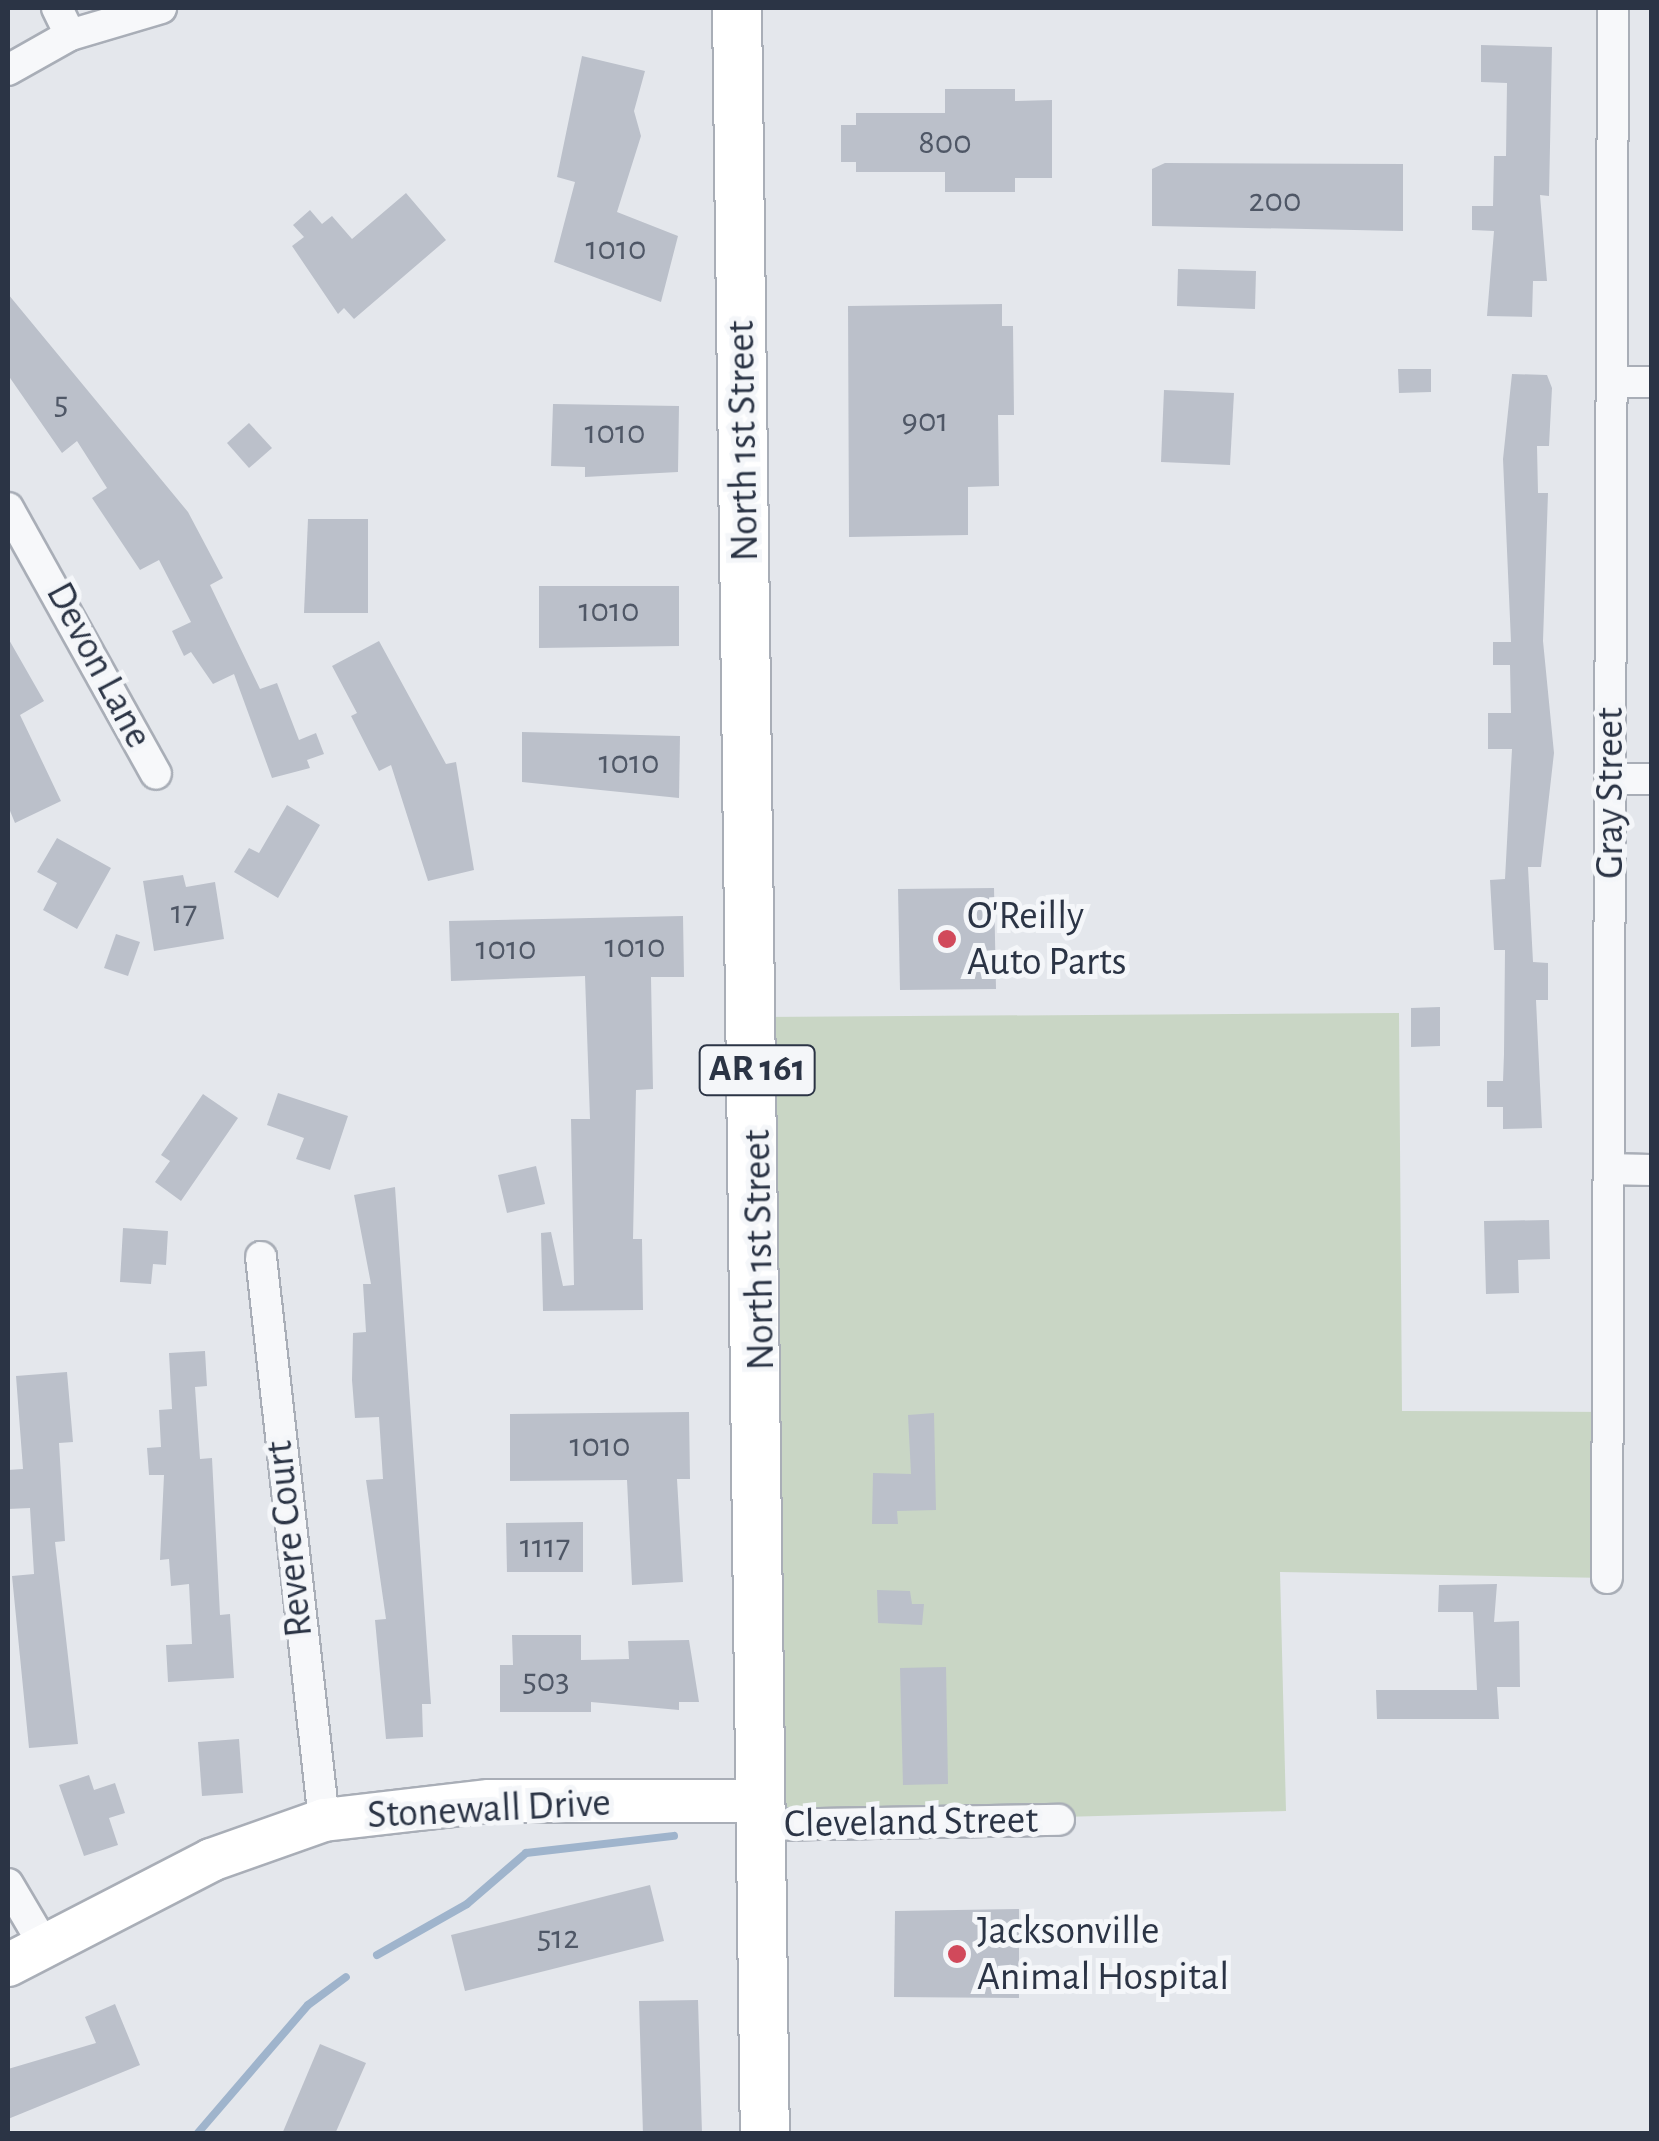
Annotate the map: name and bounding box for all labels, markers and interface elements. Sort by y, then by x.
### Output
house number: 800 [918,122,972,164]
house number: 200 [1249,180,1301,222]
house number: 1010 [585,228,647,270]
street label: North 1st Street [717,320,769,562]
house number: 5 [54,383,68,425]
house number: 901 [902,400,948,442]
house number: 1010 [584,412,646,454]
street label: Devon Lane [35,574,163,756]
house number: 1010 [578,590,640,632]
street label: Gray Street [1586,707,1634,879]
house number: 1010 [598,742,660,784]
house number: 17 [171,892,197,934]
place label: O'Reilly Auto Parts [967,892,1126,986]
house number: 1010 [604,926,666,968]
house number: 1010 [475,928,537,970]
marker: O'Reilly Auto Parts [936,928,958,950]
road number: AR 161 [697,1037,817,1103]
street label: North 1st Street [733,1129,785,1371]
house number: 1010 [569,1425,631,1467]
street label: Revere Court [255,1438,323,1640]
house number: 1117 [520,1526,570,1568]
house number: 503 [522,1660,570,1702]
street label: Stonewall Drive [366,1779,612,1839]
street label: Cleveland Street [784,1796,1038,1848]
place label: Jacksonville Animal Hospital [977,1907,1229,2001]
house number: 512 [537,1917,579,1959]
marker: Jacksonville Animal Hospital [946,1943,968,1965]

